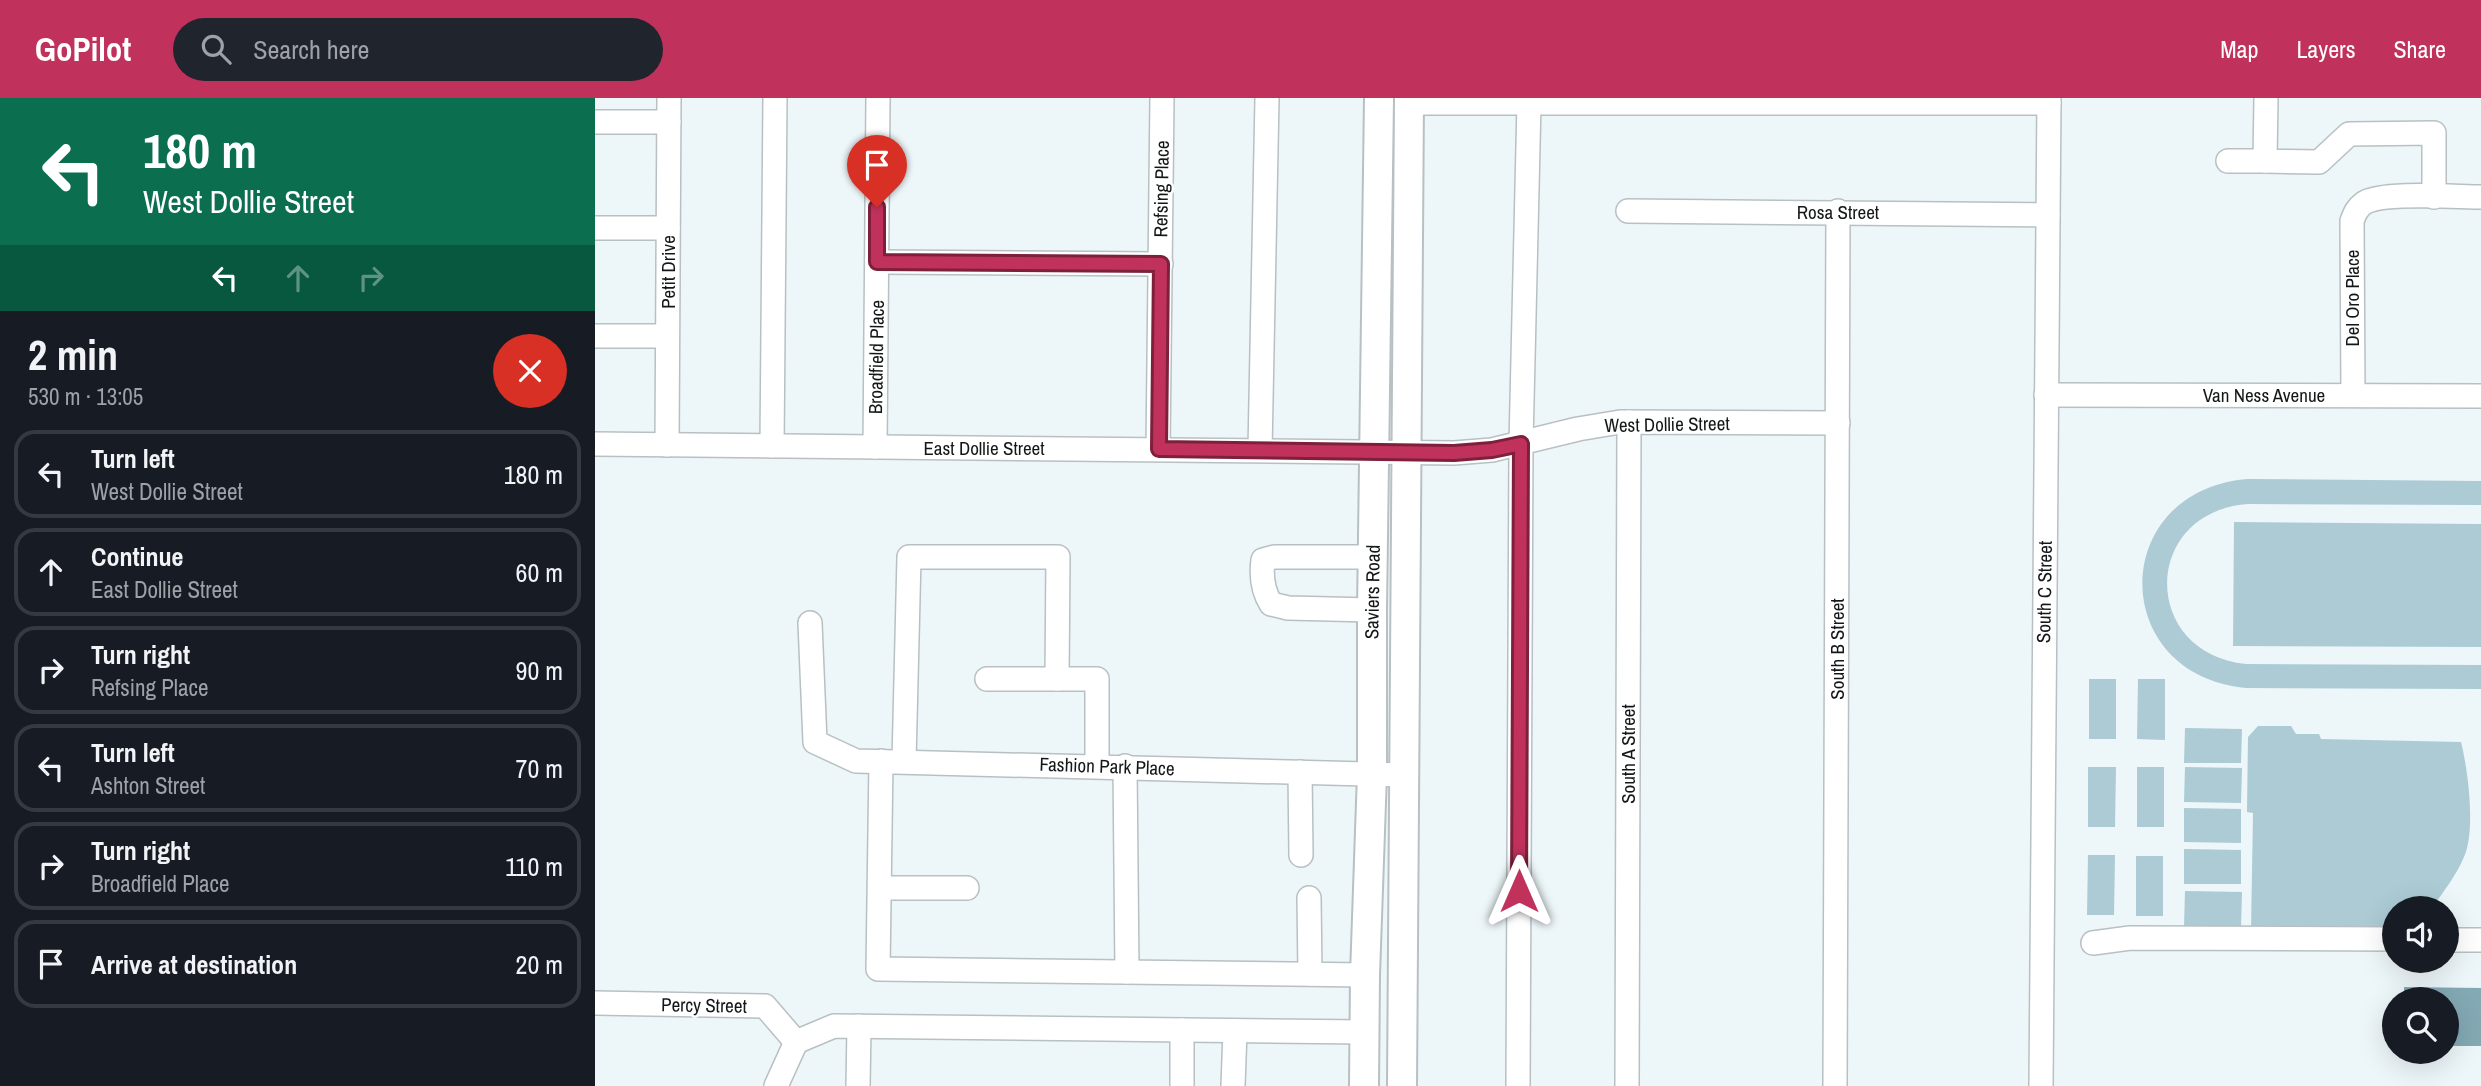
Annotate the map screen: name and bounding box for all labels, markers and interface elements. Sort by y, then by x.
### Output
search box [173,18,663,81]
text: GoPilot [35,27,131,71]
icon: search [197,30,235,68]
text: Search here [253,32,369,67]
text: Map [2220,33,2258,65]
text: Layers [2296,33,2355,65]
text: Share [2393,33,2446,65]
text: 180 m [143,117,257,183]
icon: left [28,126,119,217]
pin [847,135,907,207]
street label: Refsing Place [1147,140,1175,238]
icon: arrive [858,146,896,184]
text: West Dollie Street [143,180,354,223]
street label: Rosa Street [1797,199,1880,225]
street label: Petit Drive [655,235,681,309]
street label: Del Oro Place [2339,250,2365,346]
icon: left [206,259,244,297]
icon: ahead [279,259,317,297]
icon: right [352,259,390,297]
street label: Broadfield Place [862,300,890,414]
text: 2 min [28,327,118,383]
button: close [493,334,567,408]
text: 530 m · 13:05 [28,381,143,412]
street label: Van Ness Avenue [2203,382,2325,408]
street label: West Dollie Street [1604,410,1731,438]
street label: East Dollie Street [923,435,1045,461]
text: Turn left [91,441,175,476]
icon: left [32,455,70,493]
text: 180 m [504,457,563,492]
text: West Dollie Street [91,476,243,507]
text: Continue [91,539,183,574]
street label: South C Street [2030,540,2058,643]
street label: Saviers Road [1358,545,1386,639]
icon: ahead [32,553,70,591]
text: 60 m [516,555,563,590]
text: East Dollie Street [91,574,238,605]
street label: South B Street [1824,598,1850,700]
text: Turn right [91,637,190,672]
icon: right [32,651,70,689]
text: 90 m [516,653,563,688]
text: Refsing Place [91,672,208,703]
street label: South A Street [1615,704,1641,804]
text: Turn left [91,735,175,770]
icon: left [32,749,70,787]
text: 70 m [516,751,563,786]
street label: Fashion Park Place [1039,751,1175,781]
text: Ashton Street [91,770,205,801]
text: Turn right [91,833,190,868]
icon: right [32,847,70,885]
text: 110 m [505,849,563,884]
position arrow [1482,854,1556,928]
text: Broadfield Place [91,868,229,899]
map controls [2382,896,2459,1064]
button: sound [2382,896,2459,973]
icon: arrive [32,945,70,983]
text: Arrive at destination [91,947,297,982]
text: 20 m [516,947,563,982]
button: search [2382,987,2459,1064]
street label: Percy Street [661,991,748,1019]

